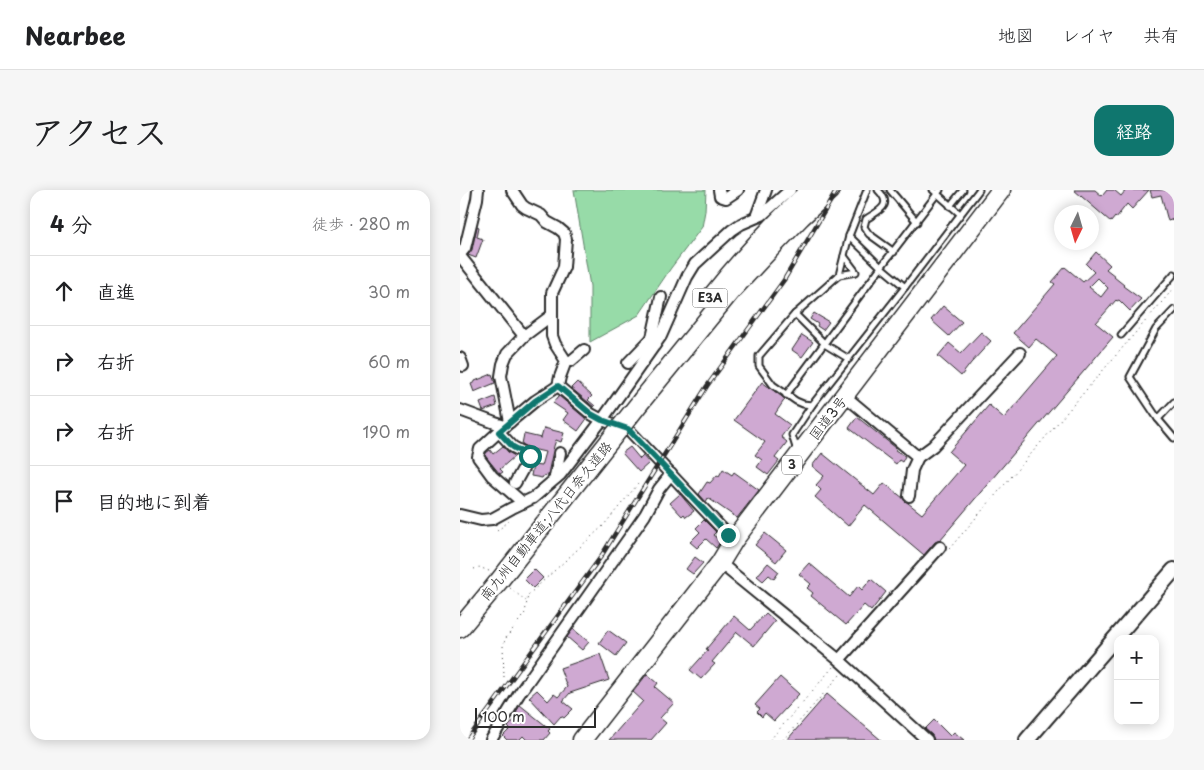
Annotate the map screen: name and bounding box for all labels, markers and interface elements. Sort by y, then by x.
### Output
text: Nearbee [25,17,126,53]
text: 地図 [998,21,1034,48]
text: レイヤ [1062,21,1115,48]
text: 共有 [1143,21,1179,48]
text: アクセス [30,104,168,157]
button: 経路 [1094,105,1174,156]
north arrow [1054,205,1099,250]
text: 4 分 [50,207,92,239]
text: 徒歩 · 280 m [312,211,410,235]
icon: ahead [50,277,78,305]
text: 直進 [97,277,135,305]
text: 30 m [368,279,410,303]
road number: E3A [692,289,728,308]
icon: right [50,347,78,375]
text: 右折 [97,347,135,375]
text: 60 m [368,349,410,373]
street label: 国道3号 [804,391,852,444]
icon: right [50,417,78,445]
text: 右折 [97,417,135,445]
text: 190 m [362,419,410,443]
street label: 南九州自動車道;八代日奈久道路 [475,436,617,605]
route start [519,445,542,468]
road number: 3 [782,456,802,474]
icon: arrive [50,487,78,515]
text: 目的地に到着 [97,487,211,515]
route end [717,524,740,547]
map controls [1114,635,1159,725]
button: + [1114,635,1159,680]
button: − [1114,680,1159,725]
scale bar [475,705,596,728]
text: 100 m [482,706,525,727]

